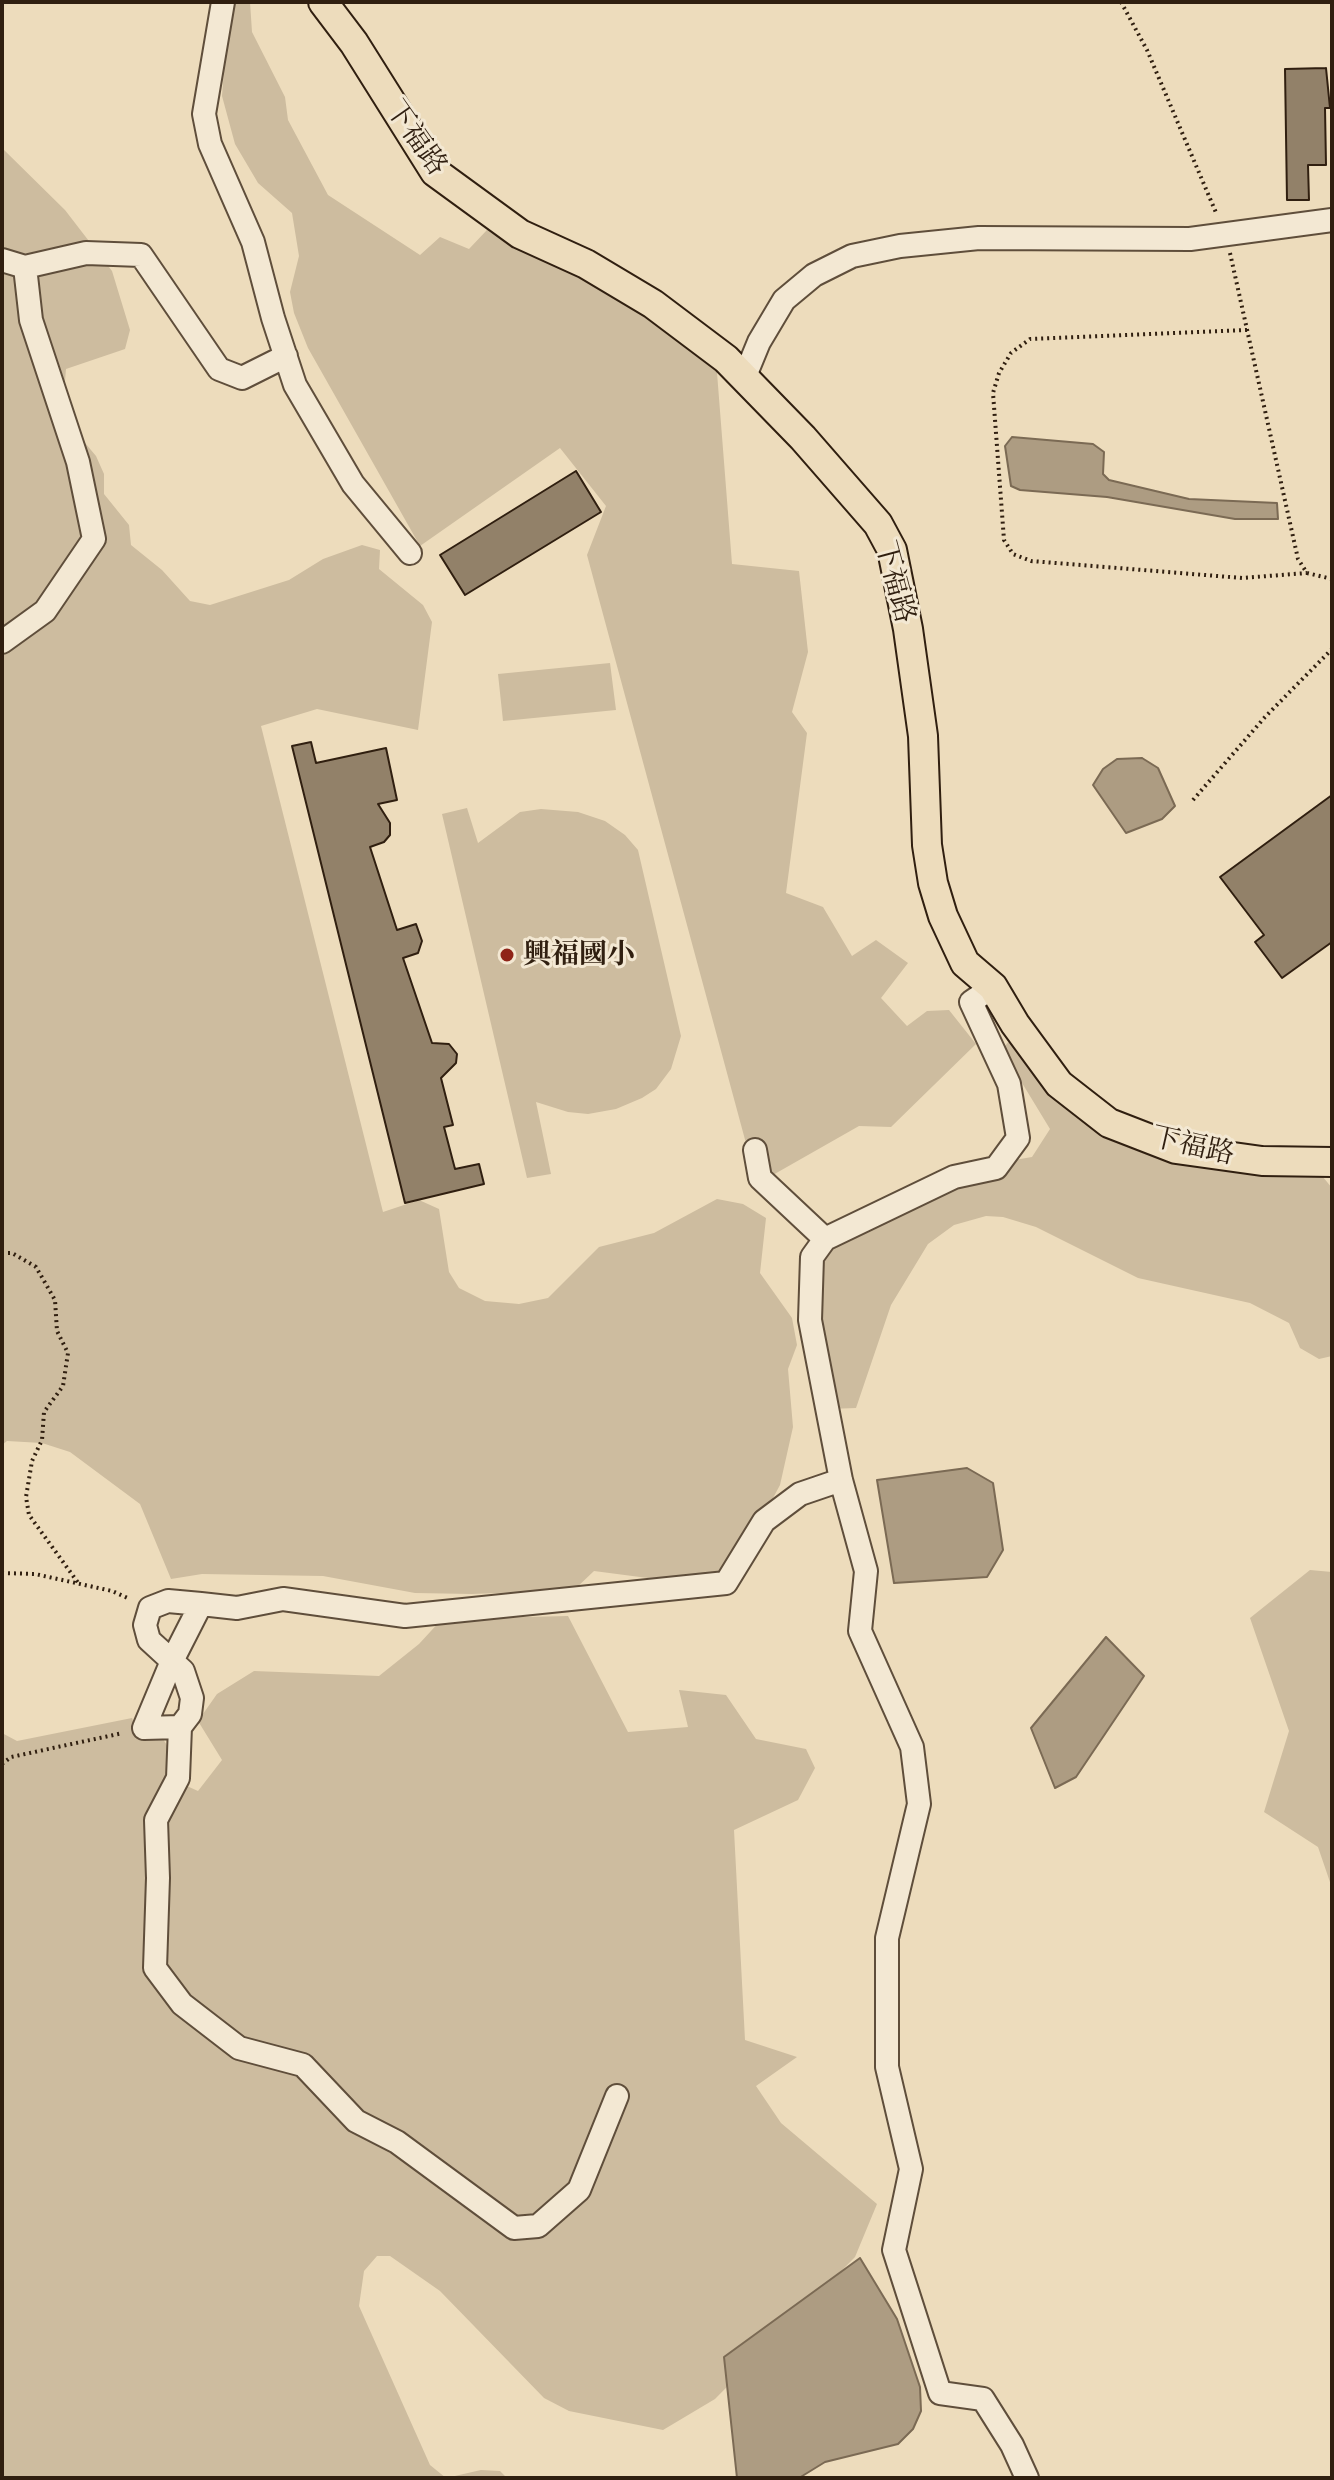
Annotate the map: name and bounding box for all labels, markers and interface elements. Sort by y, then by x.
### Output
street label: 下福路 [378,94,454,182]
street label: 下福路 [868,537,922,627]
place label: 興福國小 [523,938,635,972]
marker: 興福國小 [498,946,516,964]
street label: 下福路 [1148,1120,1238,1172]

